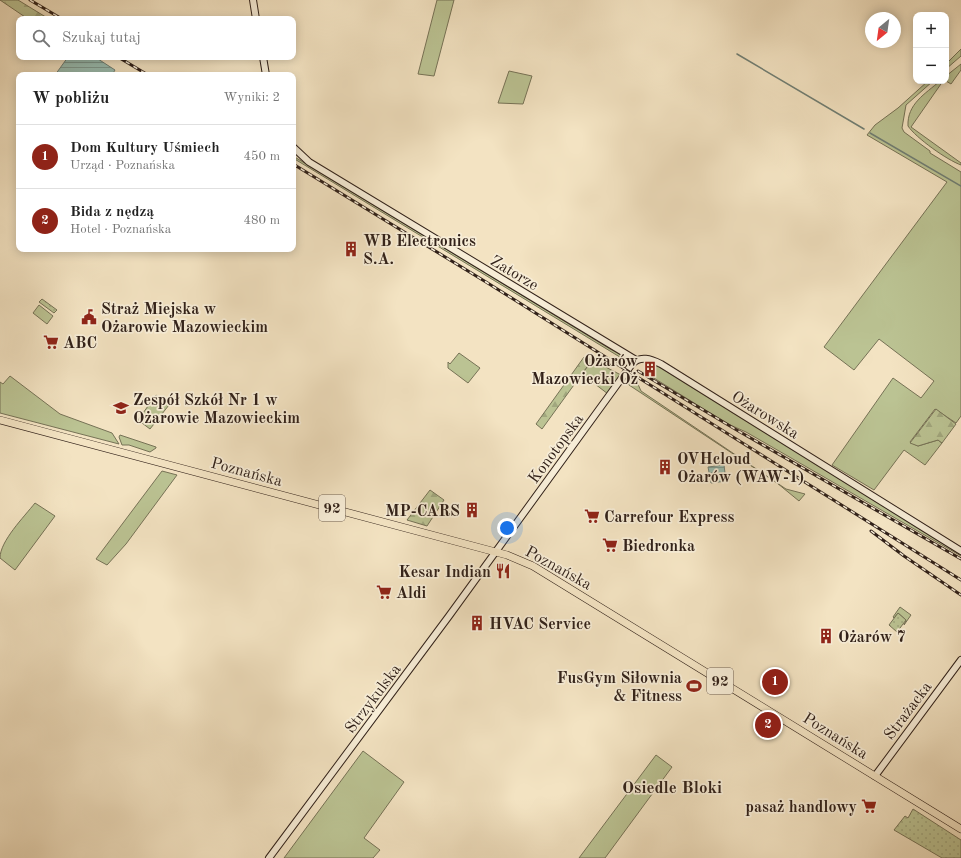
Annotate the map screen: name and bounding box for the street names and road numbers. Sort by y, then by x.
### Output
street label: Zatorze [487,253,541,294]
street label: Ożarowska [728,389,801,443]
street label: Konotopska [526,411,587,487]
street label: Poznańska [209,456,284,490]
road number: 92 [319,495,345,521]
street label: Poznańska [522,544,594,594]
street label: Strzykulska [343,662,405,737]
road number: 92 [707,668,733,694]
street label: Strażacka [882,679,936,743]
street label: Poznańska [800,710,870,763]

